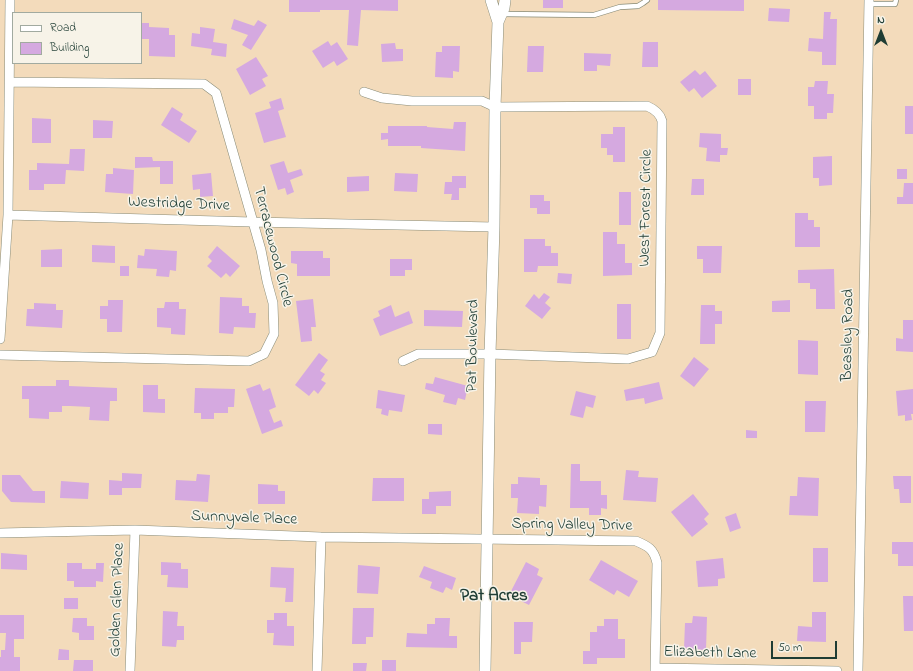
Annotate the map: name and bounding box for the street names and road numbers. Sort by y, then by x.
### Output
street label: West Forest Circle [636,149,658,267]
street label: Terracewood Circle [248,185,296,309]
street label: Westridge Drive [128,194,230,216]
street label: Beasley Road [839,289,859,381]
street label: Pat Boulevard [464,299,484,393]
street label: Sunnyvale Place [190,508,298,530]
street label: Spring Valley Drive [511,515,633,537]
street label: Golden Glen Place [106,543,130,657]
street label: Elizabeth Lane [663,644,757,664]

